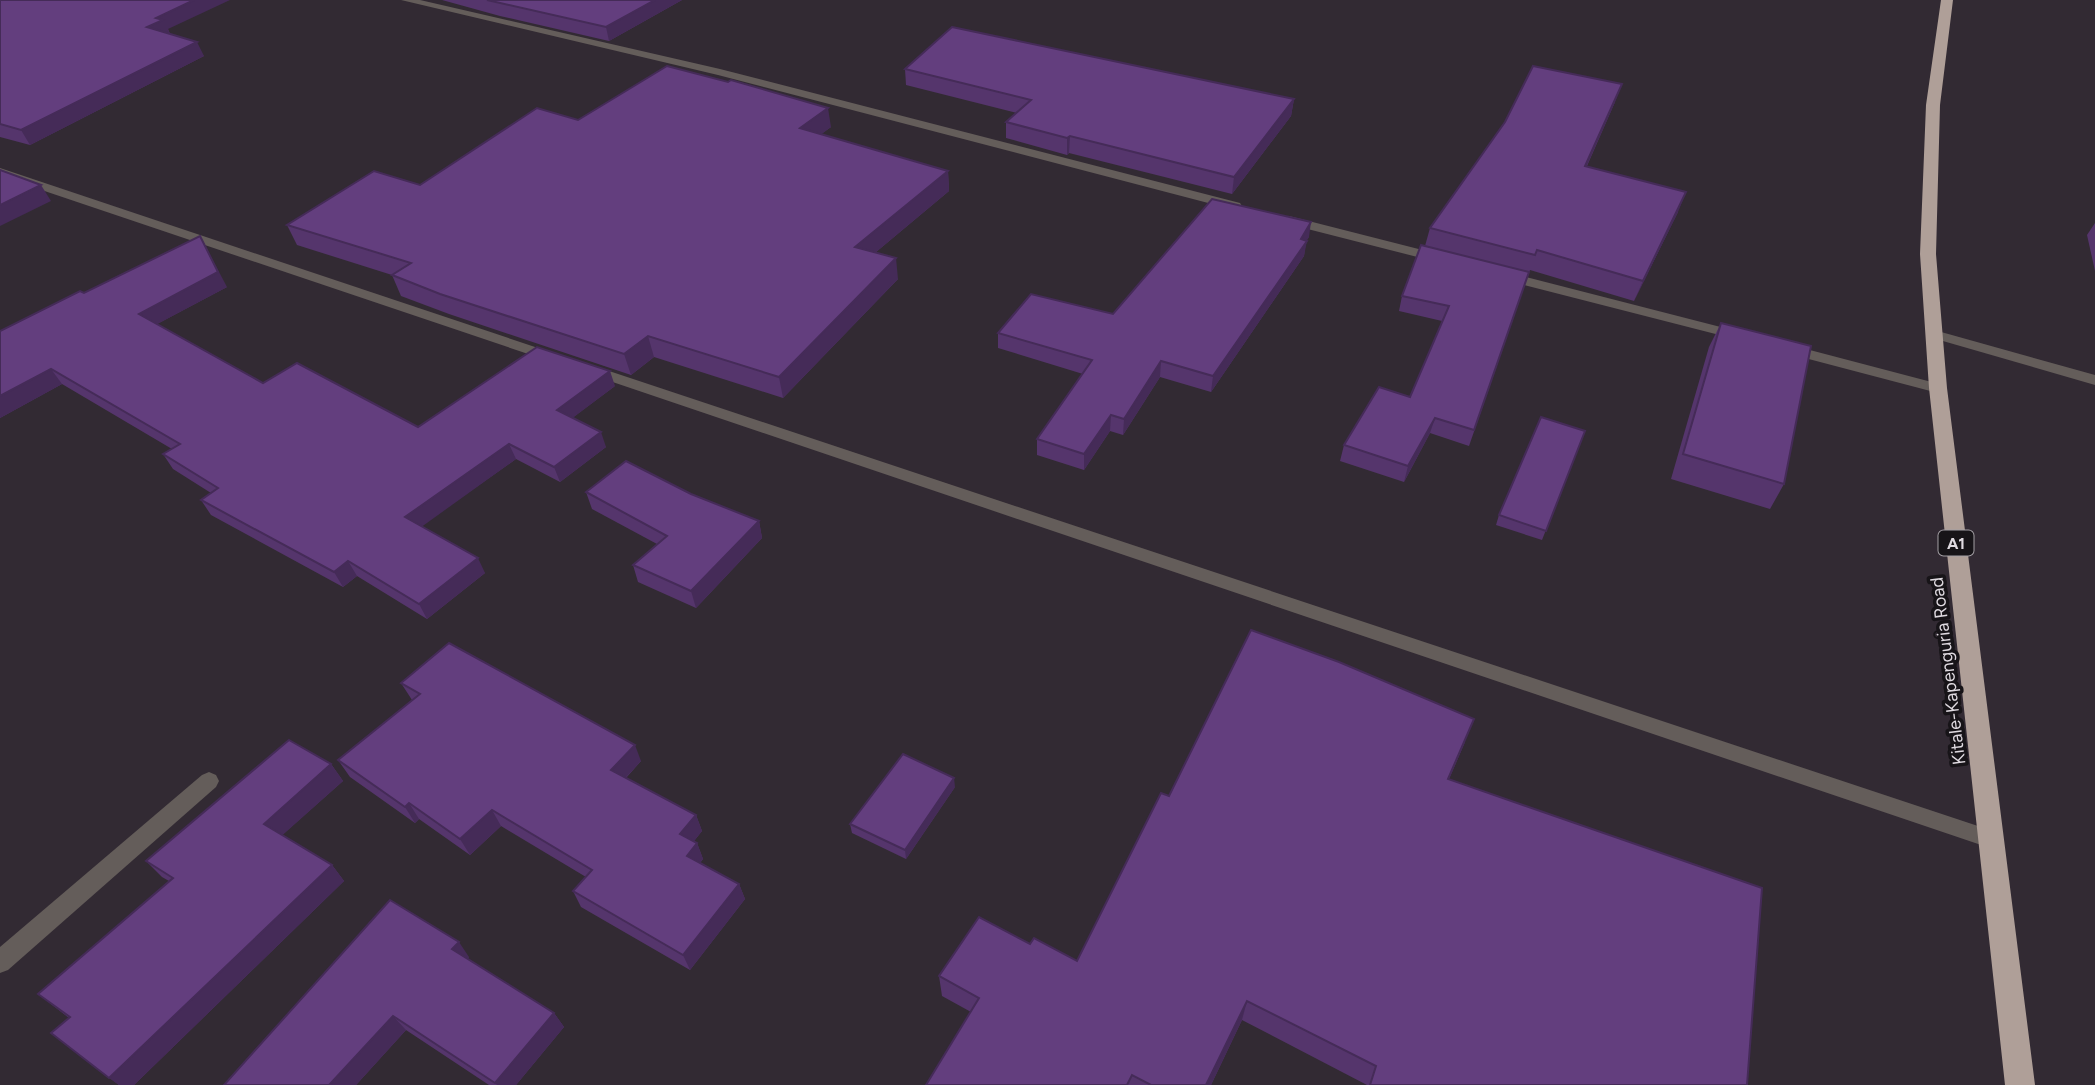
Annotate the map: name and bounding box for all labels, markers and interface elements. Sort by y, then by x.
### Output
road number: A1 [1938,530,1974,556]
street label: Kitale-Kapenguria Road [1926,576,1970,766]

